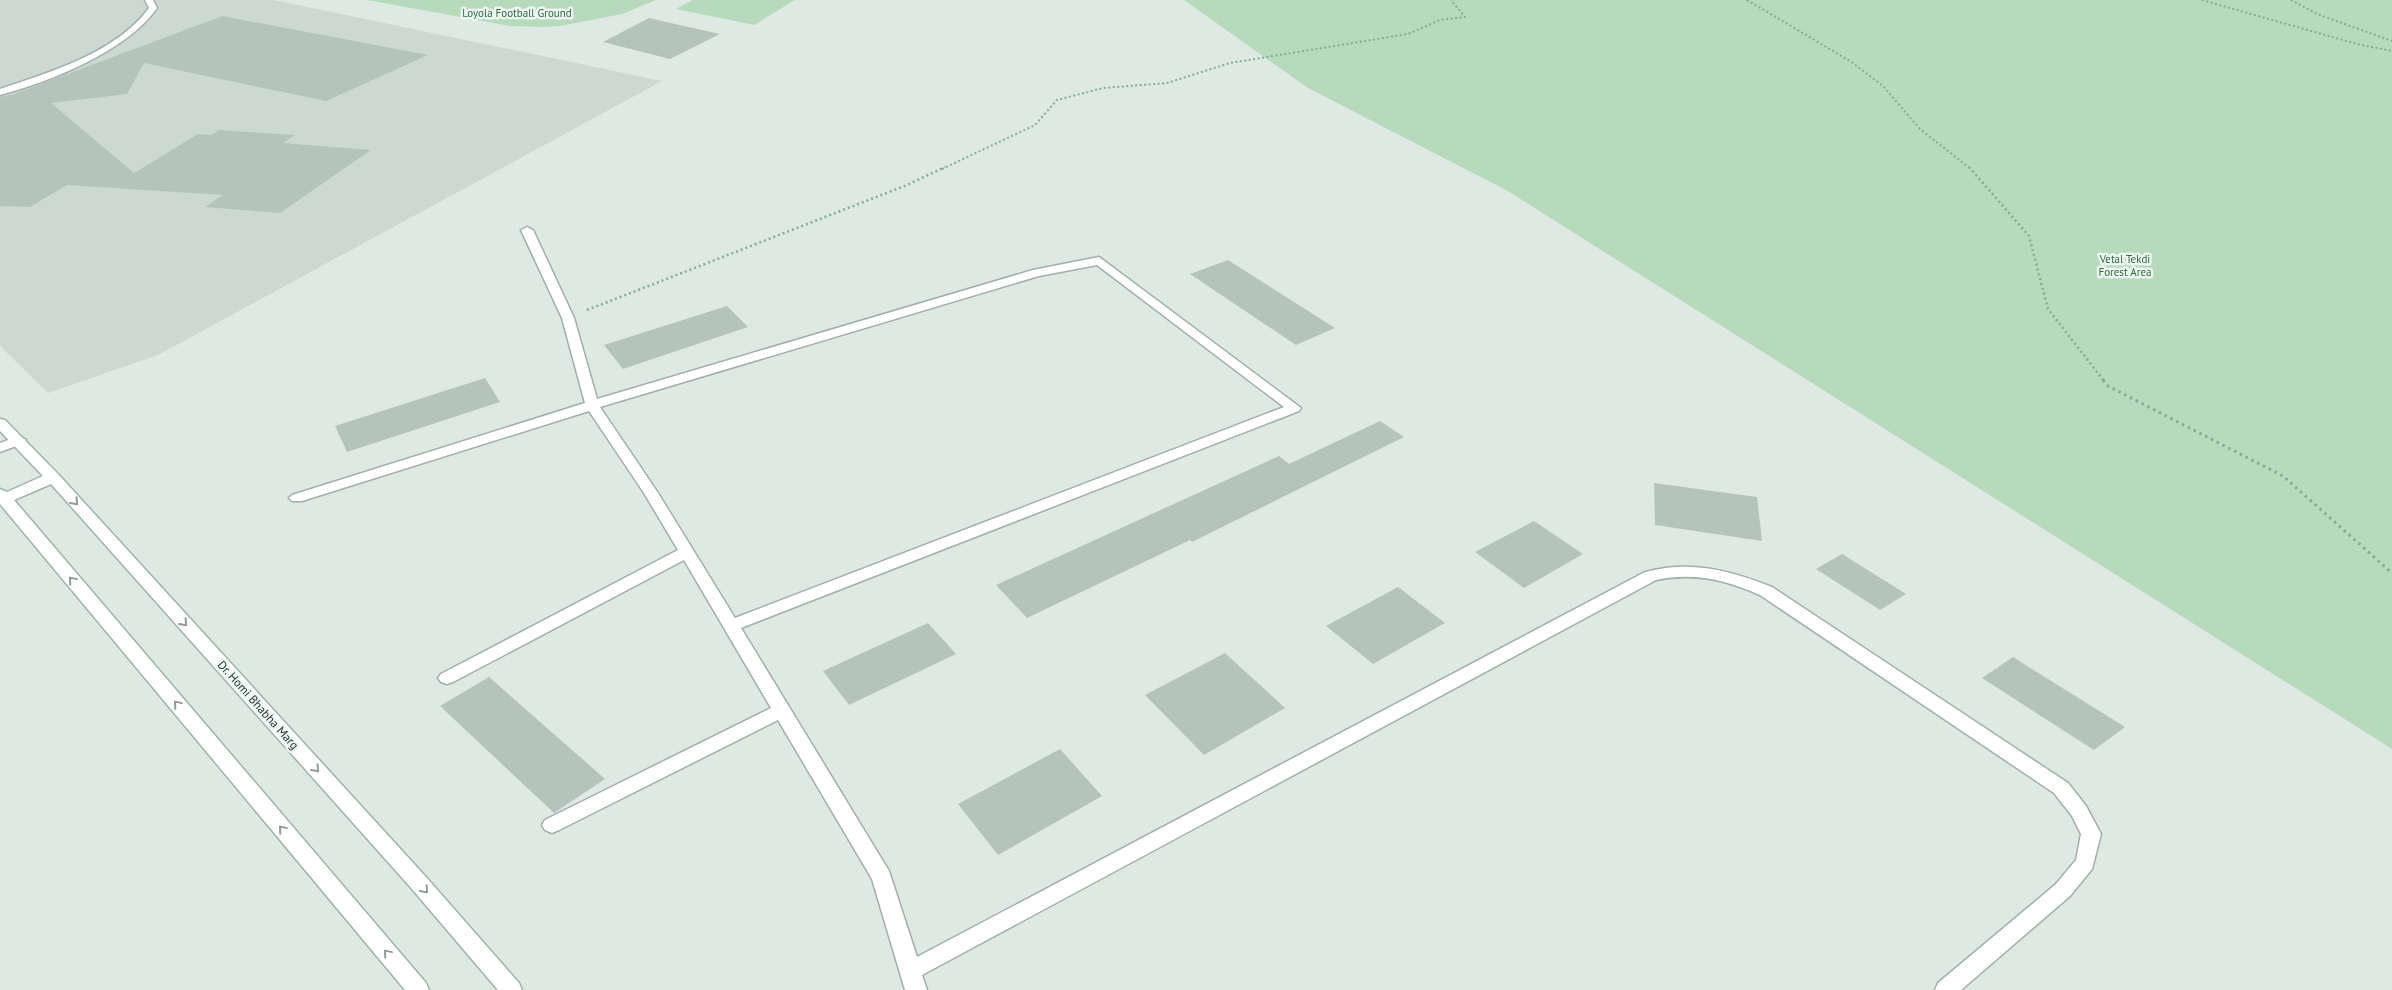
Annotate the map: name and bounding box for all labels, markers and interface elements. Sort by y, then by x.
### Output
park label: Loyola Football Ground [462,6,572,20]
park label: Vetal Tekdi Forest Area [2098,252,2152,279]
one-way arrow [70,496,79,505]
one-way arrow [69,577,78,586]
one-way arrow [178,617,187,626]
street label: Dr. Homi Bhabha Marg [215,657,302,752]
one-way arrow [174,701,183,710]
one-way arrow [310,764,319,773]
one-way arrow [279,825,288,834]
one-way arrow [419,885,428,894]
one-way arrow [384,949,393,958]

